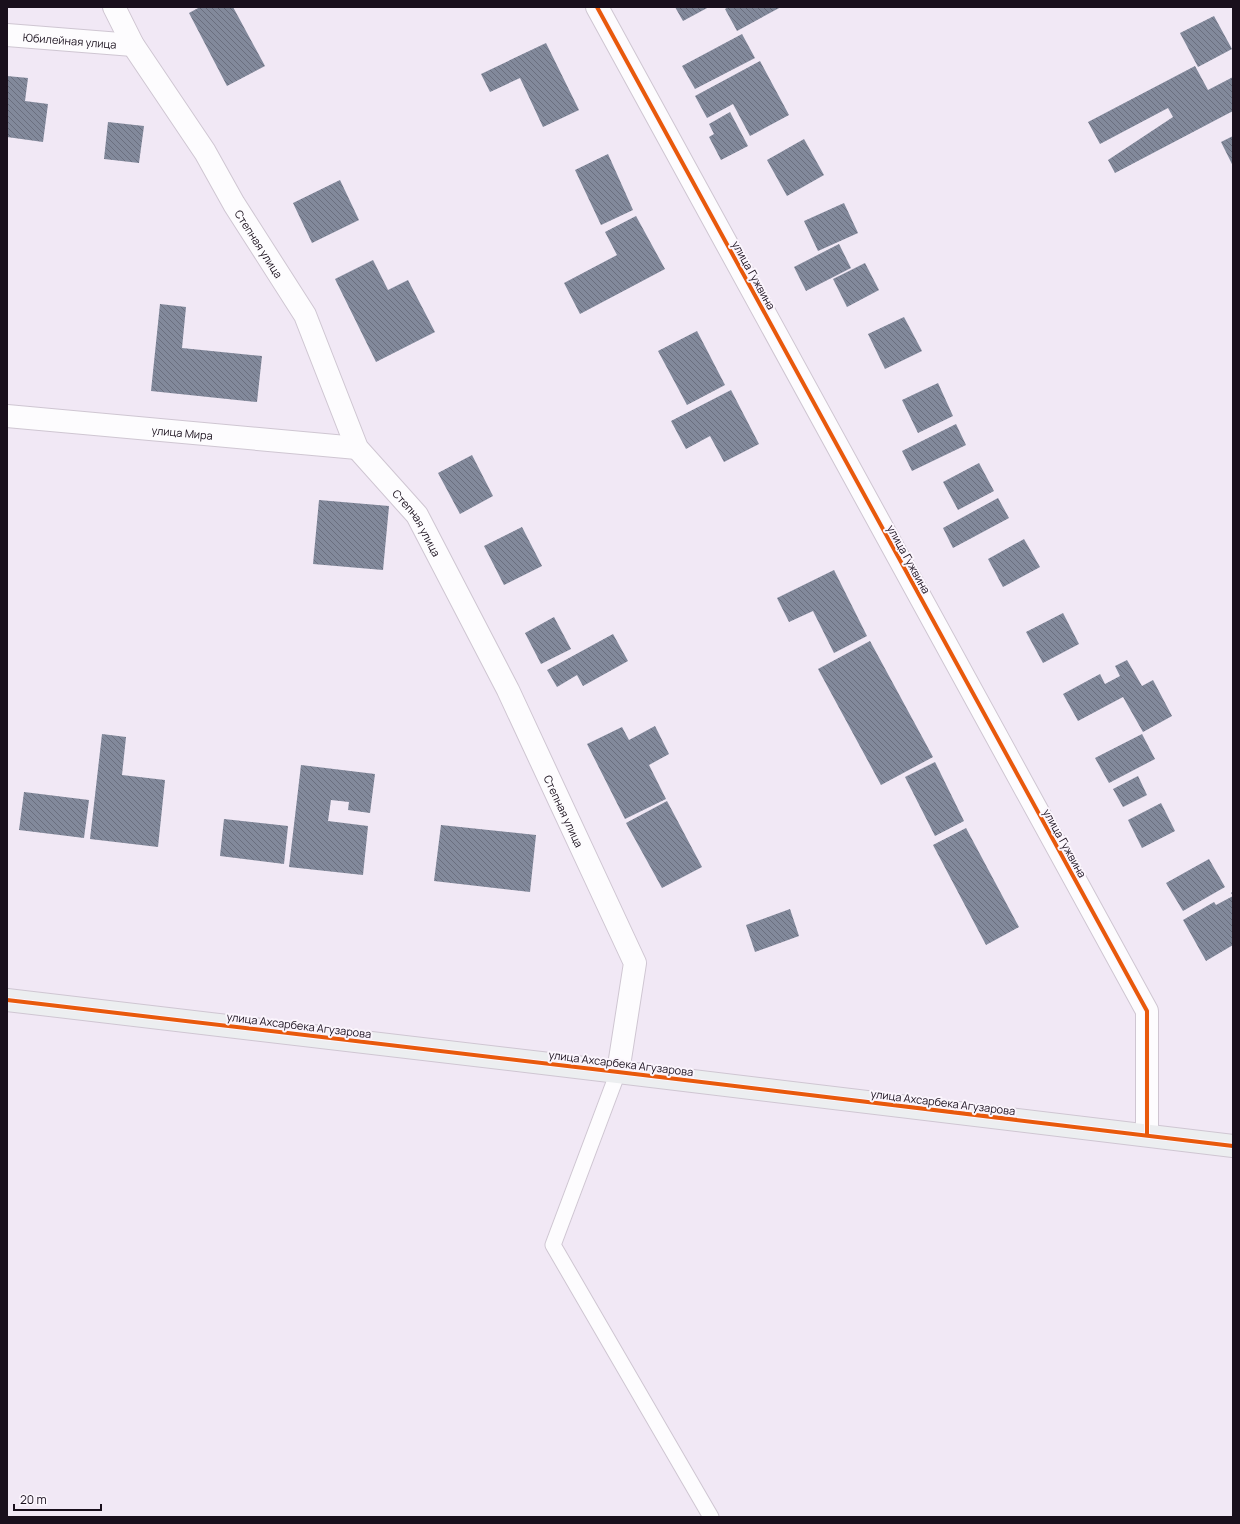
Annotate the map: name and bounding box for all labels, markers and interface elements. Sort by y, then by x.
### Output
street label: Юбилейная улица [22,29,117,51]
street label: Степная улица [232,207,287,281]
street label: улица Гужвина [729,238,779,312]
street label: улица Мира [151,422,214,442]
street label: Степная улица [390,486,445,559]
street label: улица Гужвина [884,522,934,596]
street label: Степная улица [541,772,587,849]
street label: улица Гужвина [1040,806,1090,880]
street label: улица Ахсарбека Агузарова [226,1009,372,1041]
street label: улица Ахсарбека Агузарова [548,1047,694,1079]
street label: улица Ахсарбека Агузарова [870,1086,1016,1118]
scale bar [14,1486,101,1512]
text: 20 m [20,1491,47,1508]

